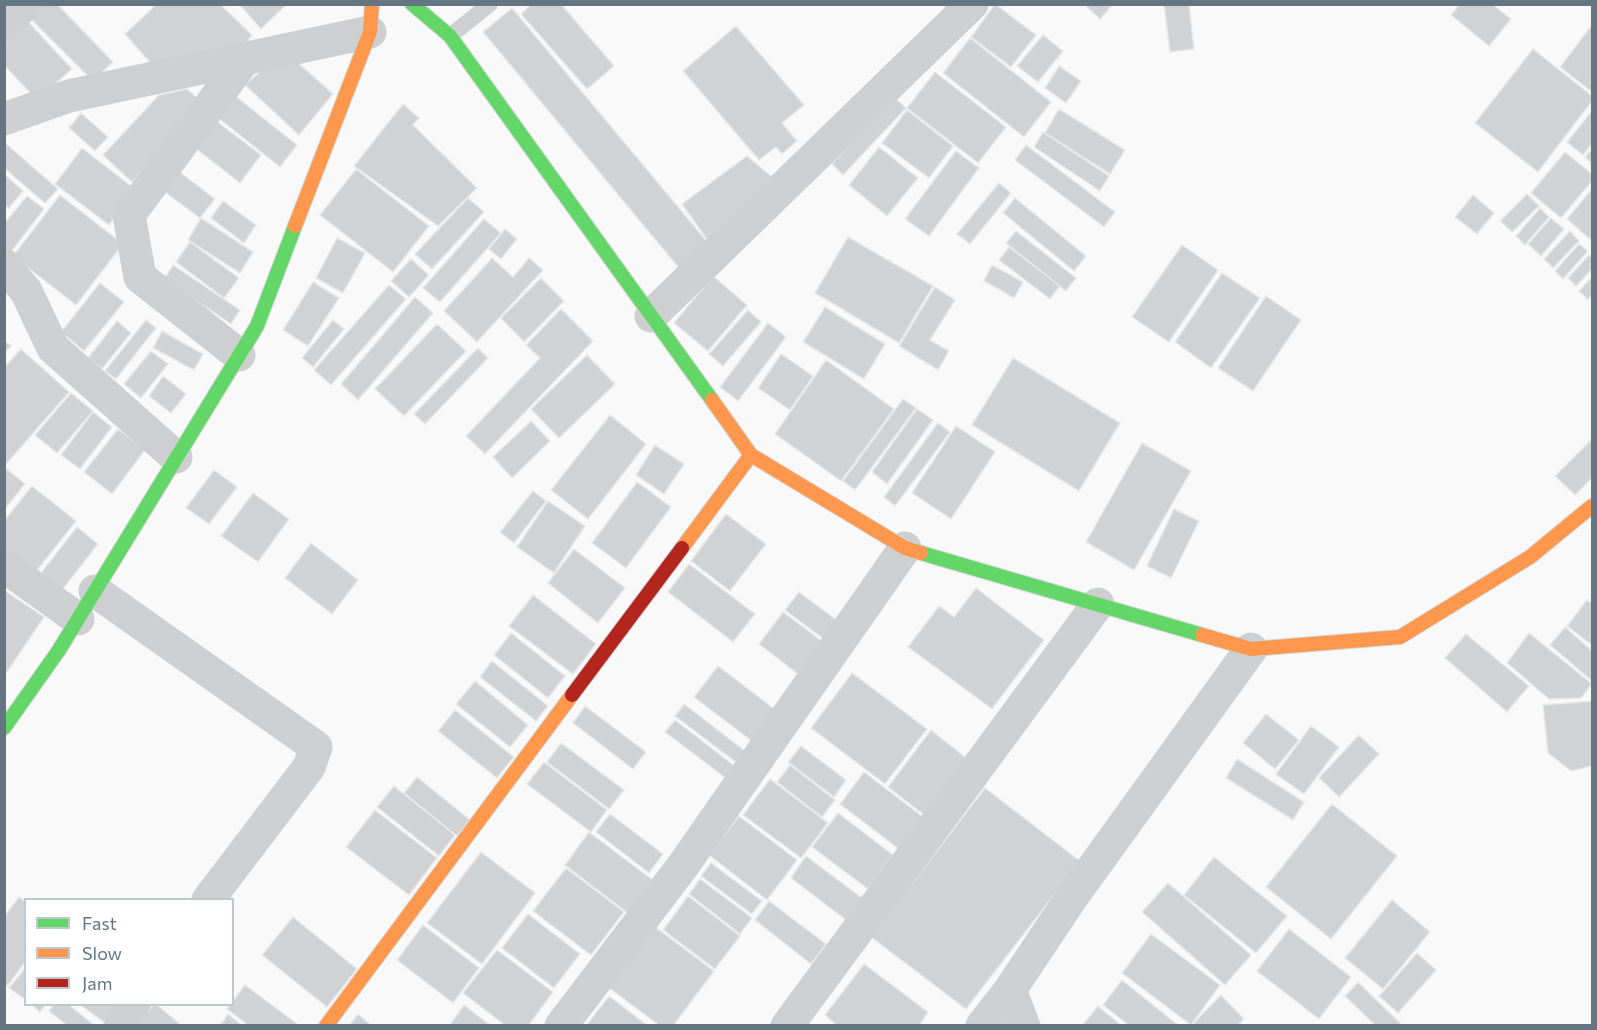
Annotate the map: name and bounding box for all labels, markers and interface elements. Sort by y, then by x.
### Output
legend [24,898,234,1006]
text: Fast [82,912,117,934]
text: Slow [82,942,122,964]
text: Jam [82,972,112,994]

